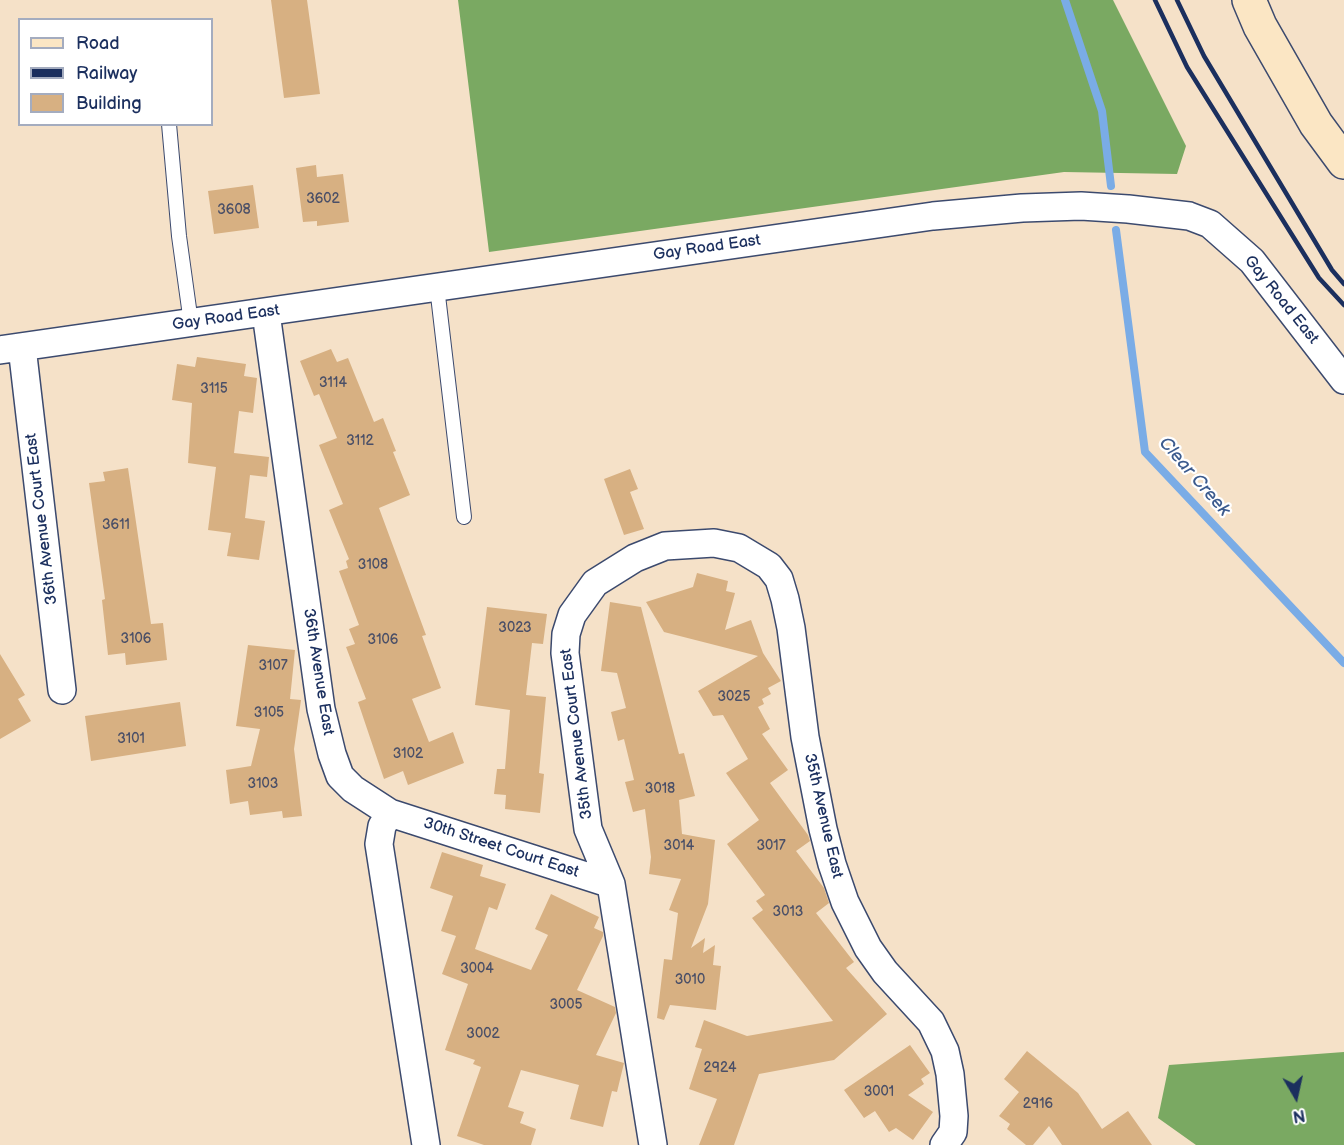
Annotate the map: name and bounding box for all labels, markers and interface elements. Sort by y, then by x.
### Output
legend [18,18,213,126]
text: Road [76,33,120,54]
text: Railway [76,63,138,84]
text: Building [76,93,142,114]
house number: 3602 [306,191,340,207]
house number: 3608 [217,202,251,218]
street label: Gay Road East [652,231,762,265]
street label: Gay Road East [1240,252,1322,348]
street label: Gay Road East [171,301,281,335]
house number: 3114 [319,375,347,391]
house number: 3115 [200,381,228,397]
street label: 36th Avenue Court East [22,432,62,606]
house number: 3112 [346,433,374,449]
water label: Clear Creek [1154,433,1234,521]
house number: 3611 [102,517,130,533]
house number: 3108 [358,557,388,573]
street label: 36th Avenue East [298,607,338,737]
house number: 3023 [498,620,532,636]
house number: 3106 [121,631,151,647]
house number: 3106 [368,632,398,648]
street label: 35th Avenue Court East [557,648,597,820]
house number: 3107 [258,658,288,674]
house number: 3025 [717,689,751,705]
house number: 3105 [254,705,284,721]
house number: 3101 [117,731,145,747]
house number: 3102 [393,746,423,762]
street label: 35th Avenue East [799,752,847,880]
house number: 3103 [248,776,278,792]
house number: 3018 [645,781,675,797]
street label: 30th Street Court East [421,814,581,882]
house number: 3014 [664,838,694,854]
house number: 3017 [756,838,786,854]
house number: 3013 [773,904,803,920]
house number: 3004 [460,961,494,977]
house number: 3010 [675,972,705,988]
house number: 3005 [549,997,583,1013]
house number: 3002 [466,1026,500,1042]
house number: 2924 [704,1060,736,1076]
north arrow [1266,1067,1326,1127]
house number: 3001 [864,1084,894,1100]
house number: 2916 [1023,1096,1053,1112]
text: N [1291,1105,1306,1126]

